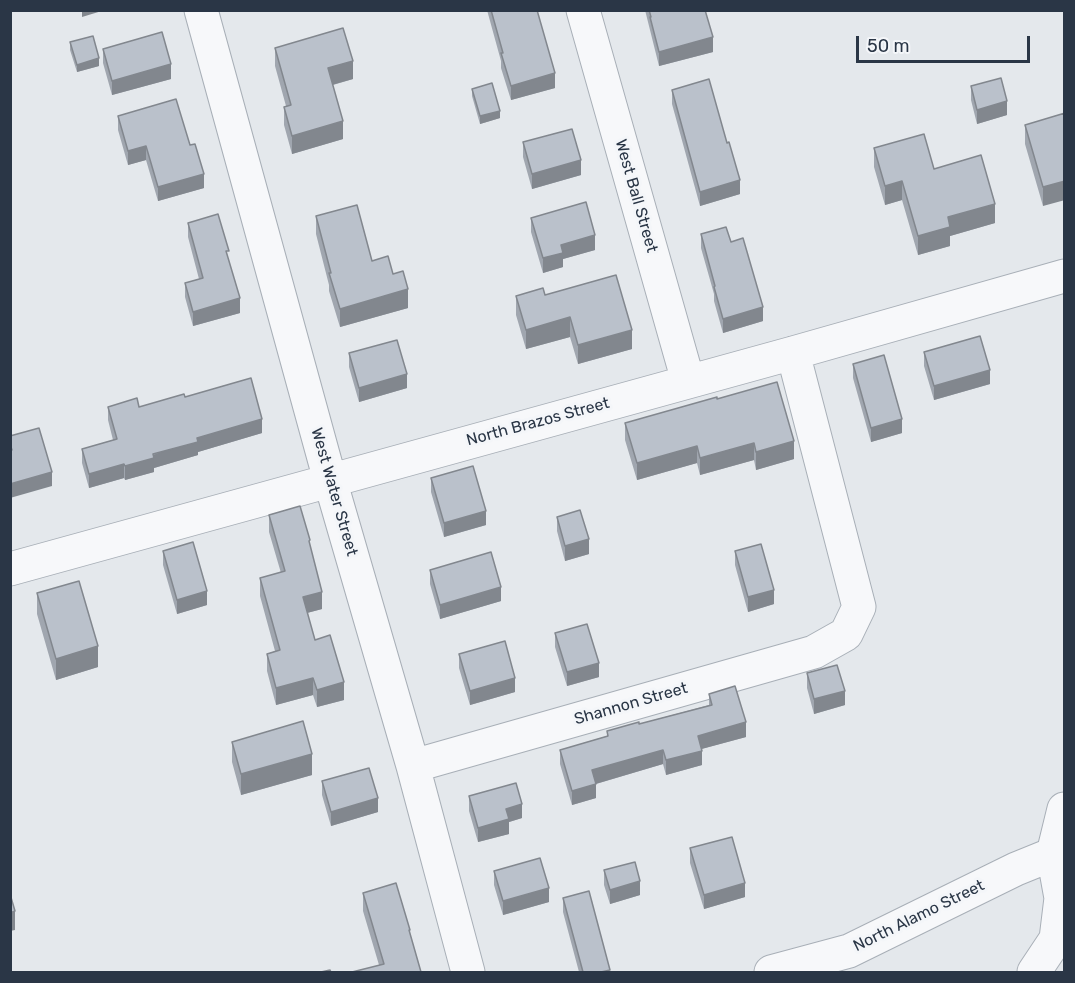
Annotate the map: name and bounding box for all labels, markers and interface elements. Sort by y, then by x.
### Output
scale bar [859,24,1033,62]
text: 50 m [867,35,910,57]
street label: West Ball Street [611,137,661,255]
street label: North Brazos Street [464,394,612,450]
street label: West Water Street [307,426,361,558]
street label: Shannon Street [572,679,690,729]
street label: North Alamo Street [850,876,988,956]

